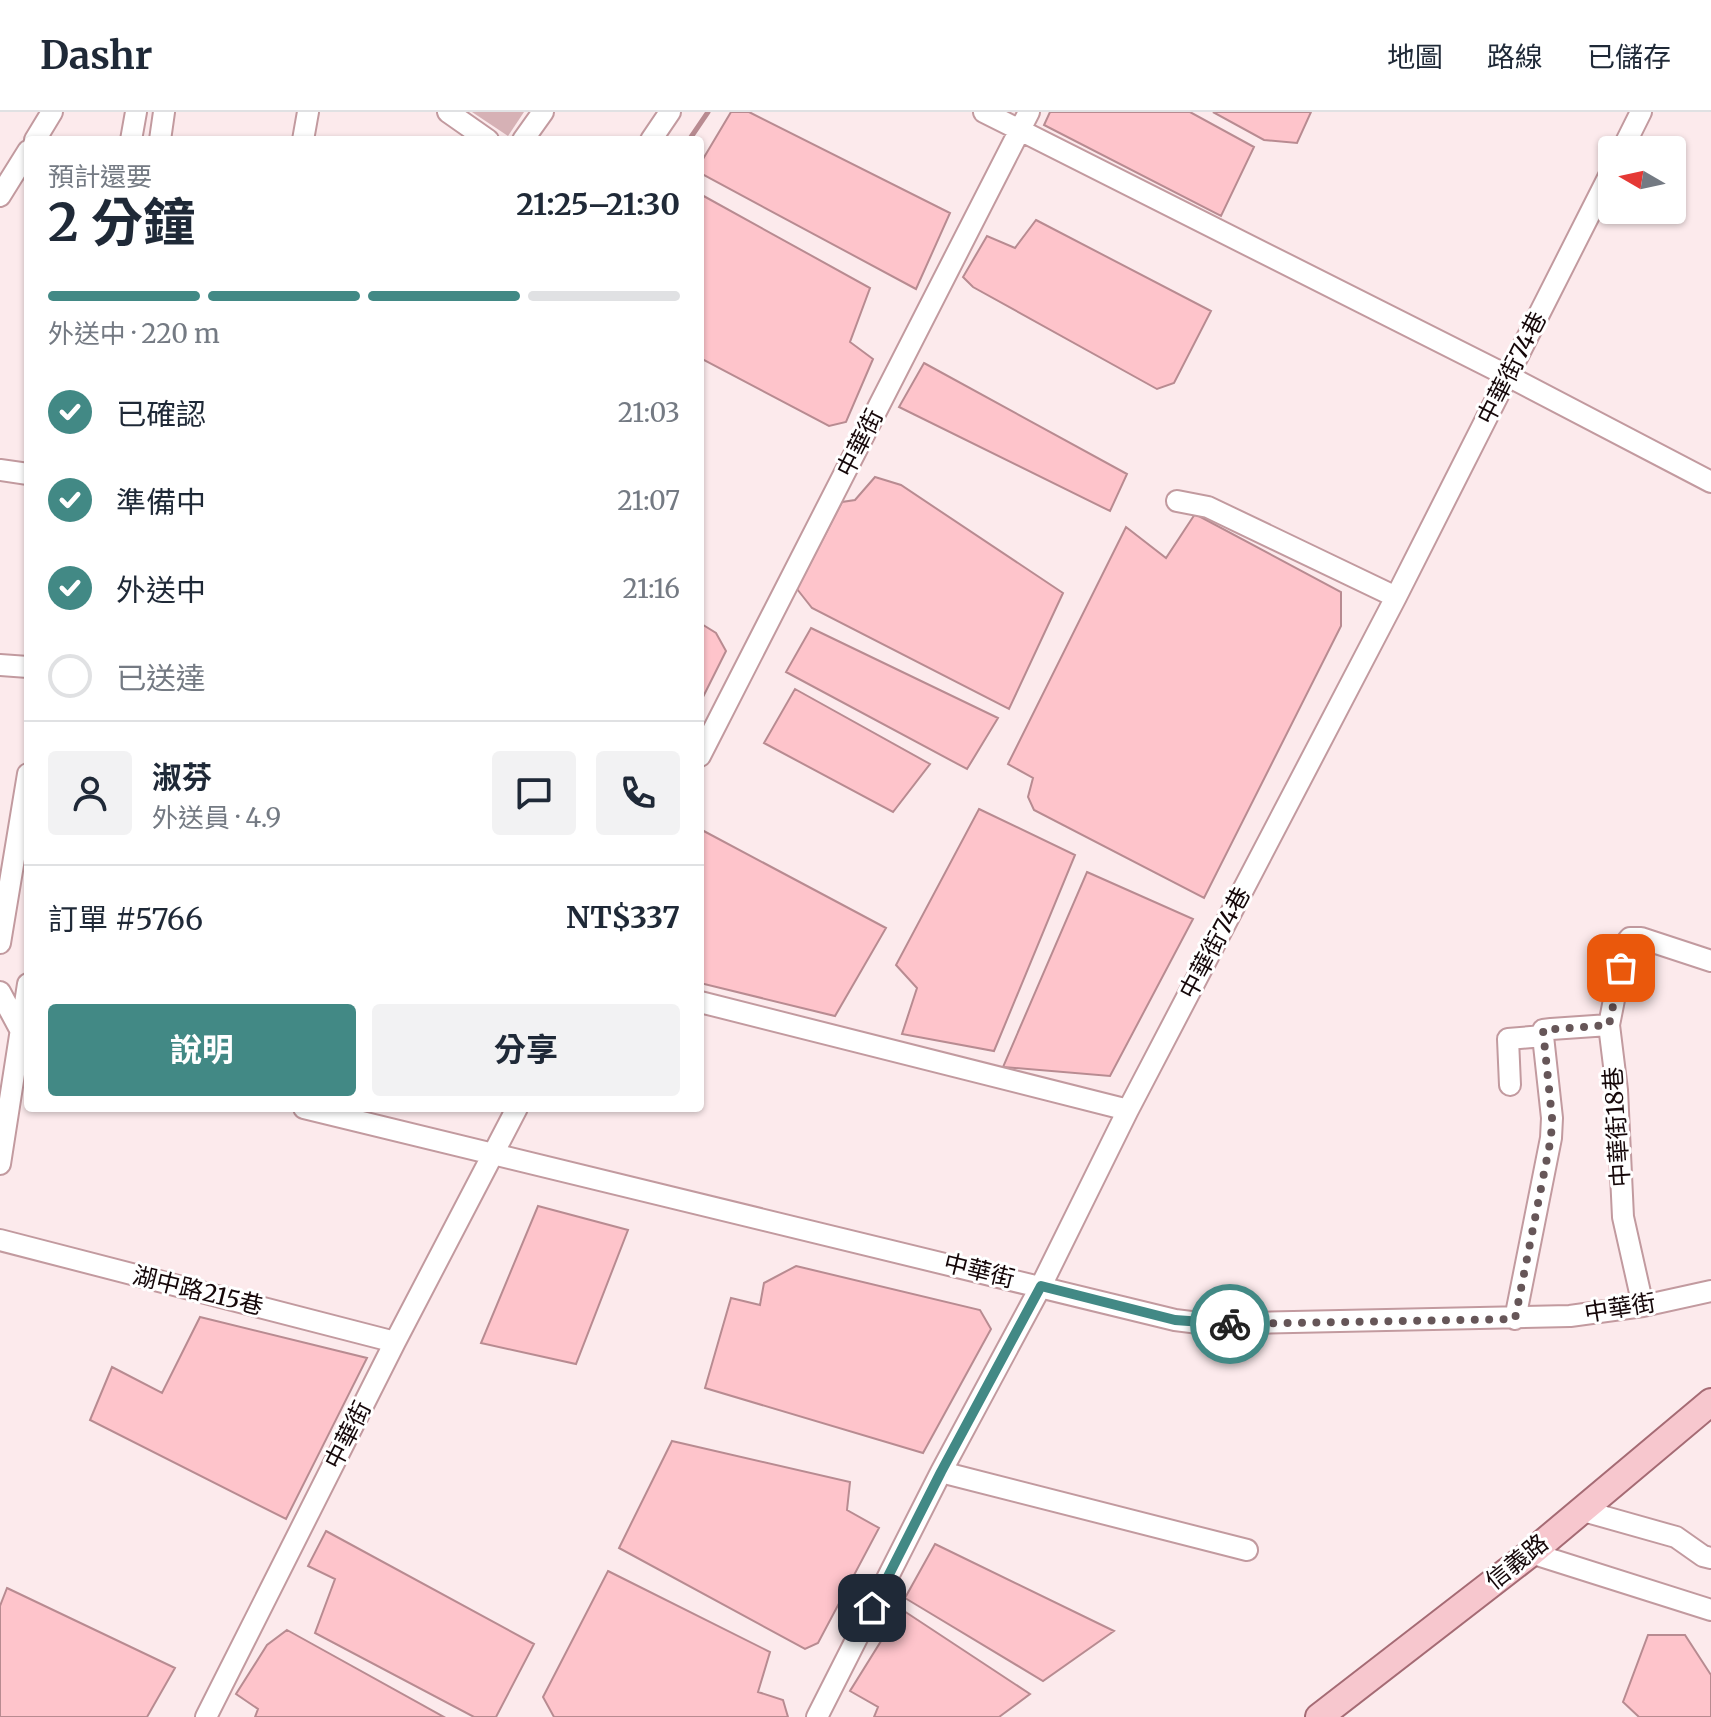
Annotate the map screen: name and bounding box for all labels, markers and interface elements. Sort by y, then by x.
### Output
text: Dashr [40,32,152,79]
text: 地圖 [1387,39,1443,75]
text: 路線 [1487,39,1543,75]
text: 已儲存 [1587,39,1671,75]
north arrow [1598,136,1686,224]
map controls [1598,136,1686,224]
text: 預計還要 [48,160,152,193]
text: 21:25–21:30 [516,185,680,223]
text: 2 分鐘 [48,190,195,255]
street label: 中華街74巷 [1470,306,1553,429]
text: 外送中 · 220 m [48,317,220,350]
icon: check [48,390,92,434]
text: 已確認 [116,395,206,433]
text: 21:03 [618,396,680,429]
street label: 中華街 [829,404,890,482]
icon: check [48,478,92,522]
text: 準備中 [116,483,206,521]
text: 21:07 [617,484,680,517]
icon: check [48,566,92,610]
text: 外送中 [116,571,206,609]
text: 21:16 [622,572,680,605]
text: 已送達 [116,659,206,697]
button: person [48,751,132,835]
button: chat [492,751,576,835]
button: phone [596,751,680,835]
text: 淑芬 [152,758,212,796]
text: 外送員 · 4.9 [152,801,281,834]
street label: 中華街74巷 [1172,881,1257,1004]
text: NT$337 [566,898,680,936]
text: 訂單 #5766 [48,900,203,938]
pin [1587,934,1655,1002]
icon: bag [1599,946,1643,990]
button: 說明 [48,1004,356,1096]
button: 分享 [372,1004,680,1096]
street label: 中華街18巷 [1597,1066,1636,1188]
street label: 中華街 [940,1247,1018,1294]
street label: 湖中路215巷 [130,1259,267,1322]
courier [1190,1284,1270,1364]
street label: 中華街 [1582,1287,1658,1328]
icon: bike [1208,1302,1252,1346]
street label: 中華街 [317,1396,378,1474]
street label: 信義路 [1479,1527,1554,1596]
pin [838,1574,906,1642]
icon: home [850,1586,894,1630]

